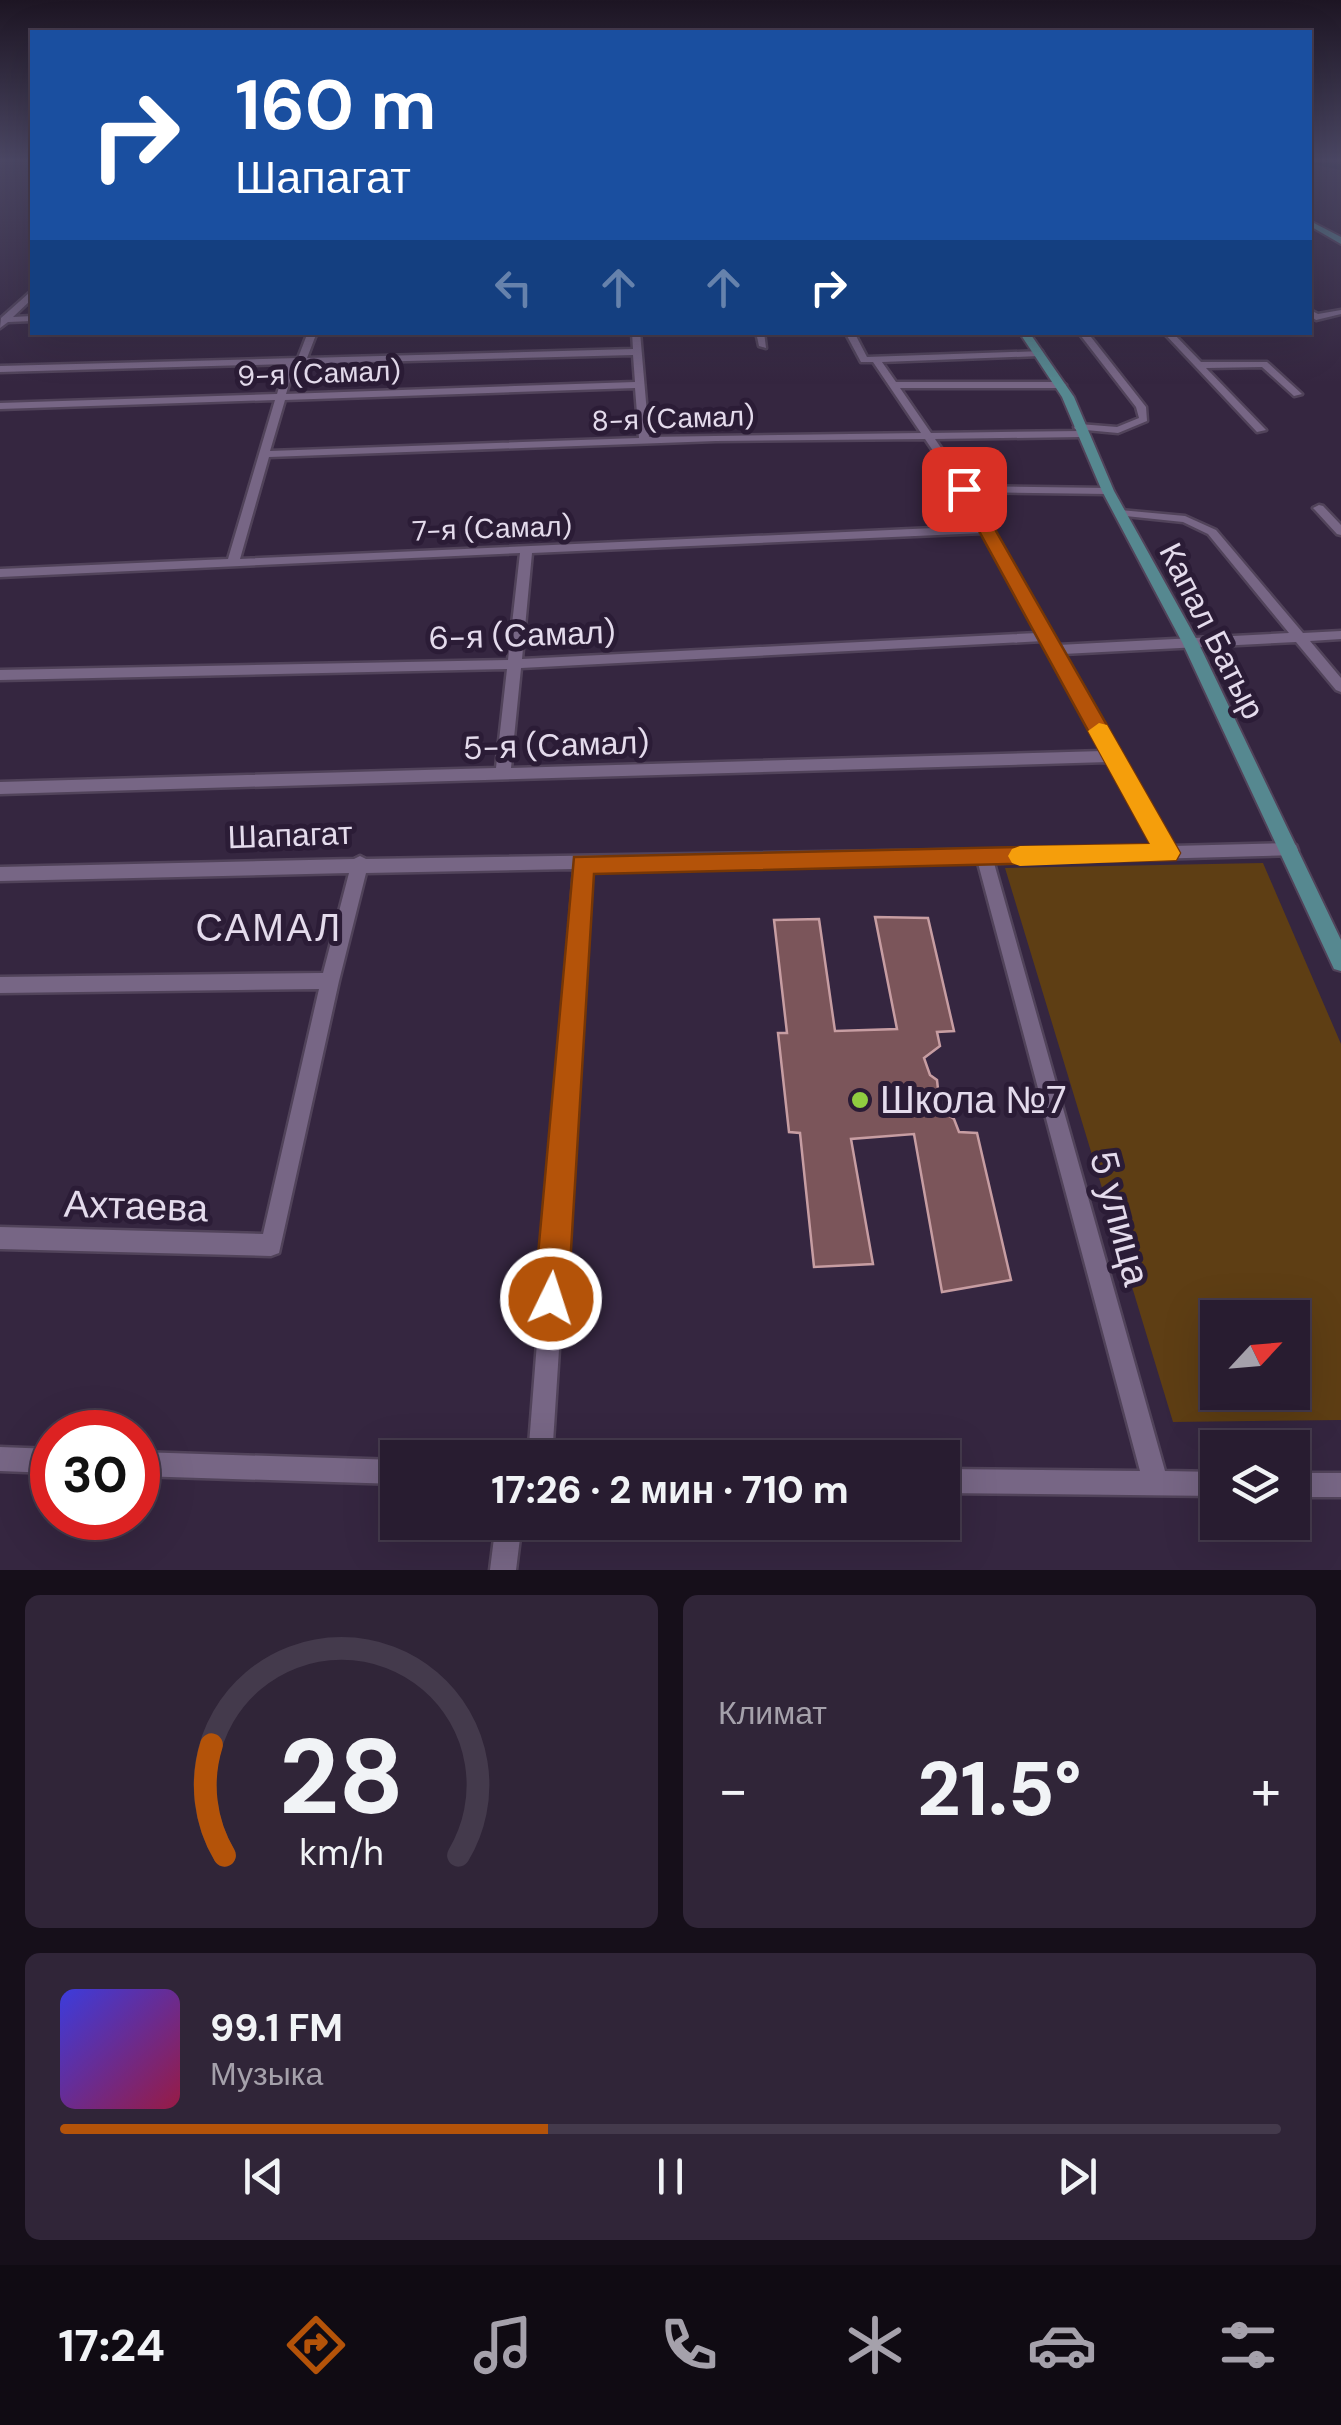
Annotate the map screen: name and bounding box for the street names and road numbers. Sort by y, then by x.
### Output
street label: 9-я (Самал) [237,352,401,395]
street label: 8-я (Самал) [591,397,755,440]
street label: 7-я (Самал) [411,507,573,550]
street label: Капал Батыр [1150,536,1274,726]
street label: 6-я (Самал) [428,611,616,659]
street label: 5-я (Самал) [462,721,650,769]
street label: Шапагат [227,812,354,858]
street label: 5 улица [1078,1145,1162,1292]
street label: Ахтаева [63,1179,210,1234]

